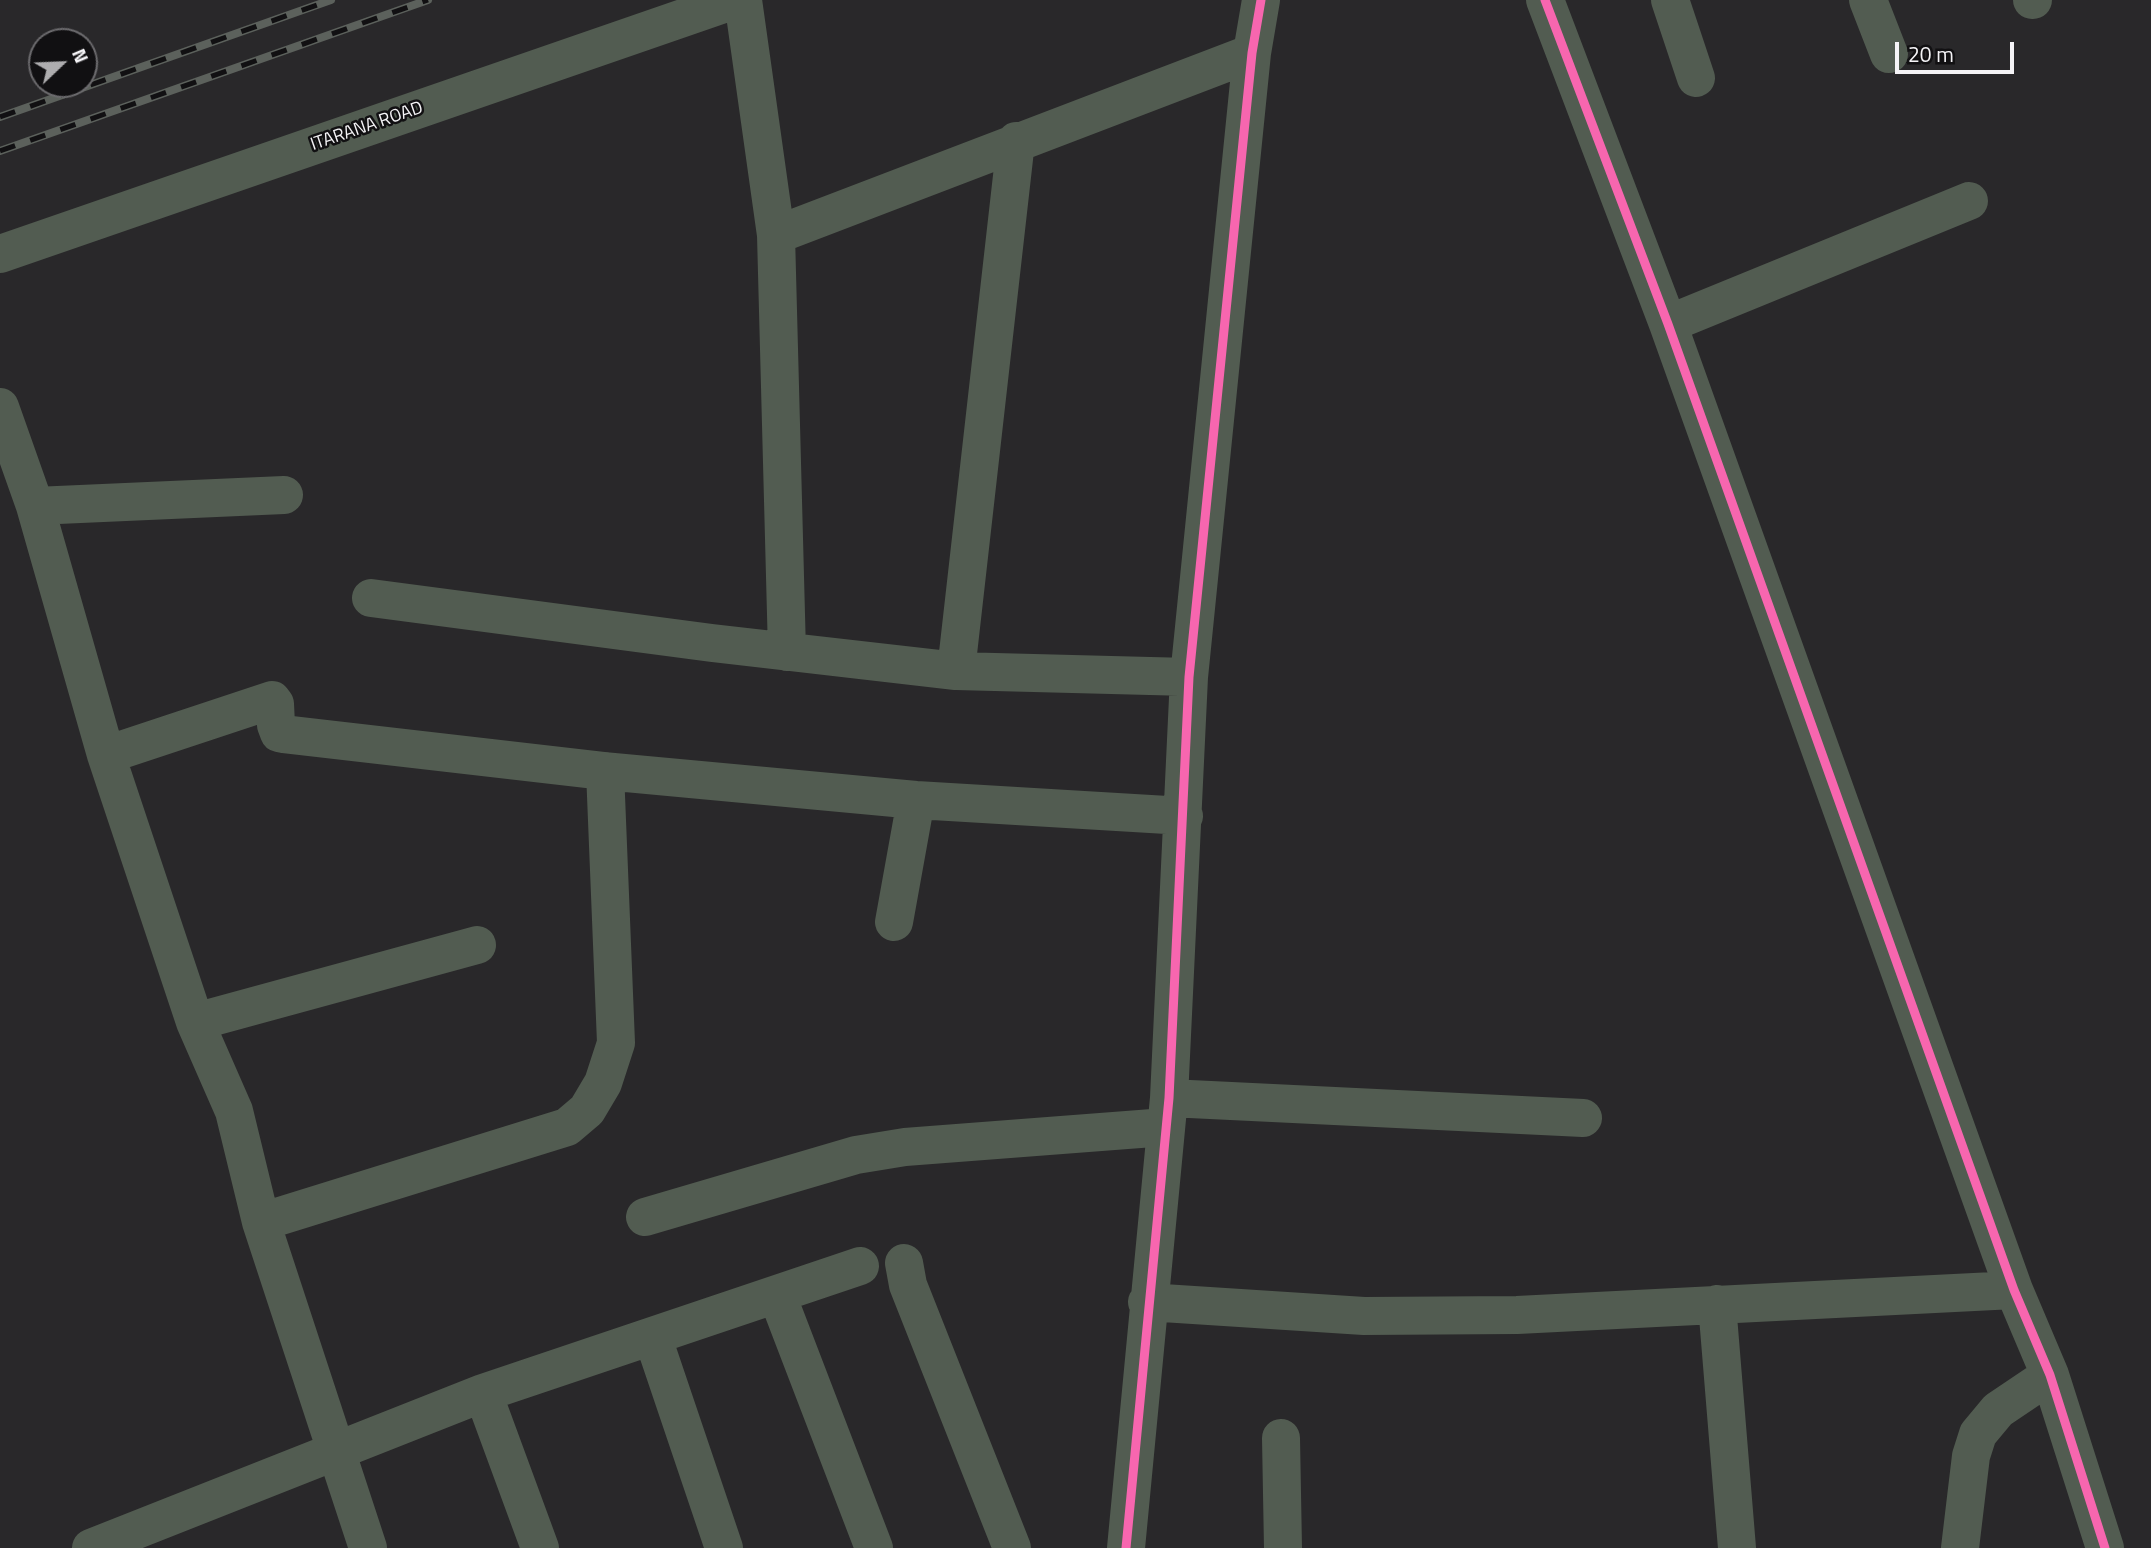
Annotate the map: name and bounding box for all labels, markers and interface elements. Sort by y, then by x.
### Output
north arrow [28,28,98,98]
scale bar [1899,28,2018,72]
text: 20 m [1908,38,1954,70]
text: N [65,44,97,67]
street label: ITARANA ROAD [308,98,426,156]

